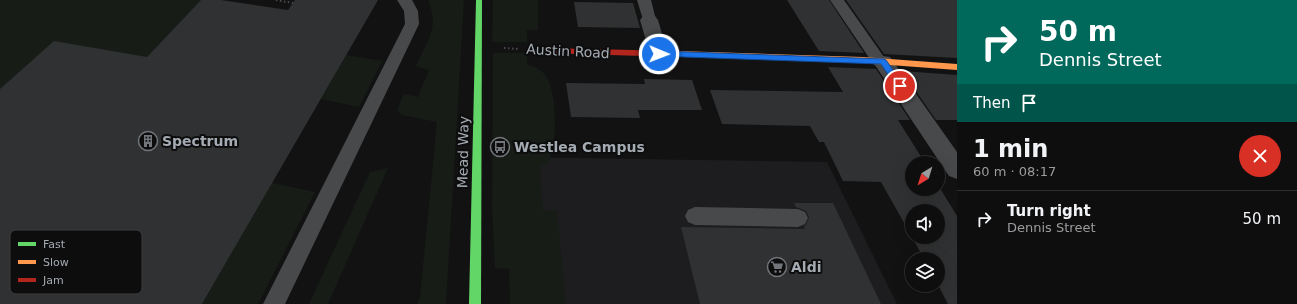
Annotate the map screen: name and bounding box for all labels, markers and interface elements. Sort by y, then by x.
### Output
text: 50 m [1039,15,1117,48]
icon: right [973,16,1025,68]
position arrow [638,33,680,75]
street label: Austin Road [526,41,610,61]
text: Dennis Street [1039,49,1162,70]
pin [883,69,917,103]
icon: arrive [889,75,911,97]
icon: arrive [1018,92,1040,114]
text: Then [973,94,1010,112]
street label: Mead Way [454,116,472,188]
building icon: Spectrum [137,130,159,152]
place label: Spectrum [162,133,238,149]
text: 1 min [973,135,1048,163]
button: close [1239,135,1281,177]
bus stop icon: Westlea Campus [489,136,511,158]
place label: Westlea Campus [514,139,645,155]
north arrow [905,156,945,196]
map controls [905,156,945,292]
text: 60 m · 08:17 [973,164,1056,179]
text: Turn right [1007,202,1091,220]
button: sound [905,204,945,244]
icon: right [973,208,995,230]
text: 50 m [1243,210,1281,228]
text: Dennis Street [1007,220,1096,235]
legend [10,230,142,294]
text: Fast [43,238,66,251]
button: layers [905,252,945,292]
text: Slow [43,256,69,269]
supermarket icon: Aldi [766,256,788,278]
place label: Aldi [791,259,821,275]
text: Jam [42,274,64,287]

